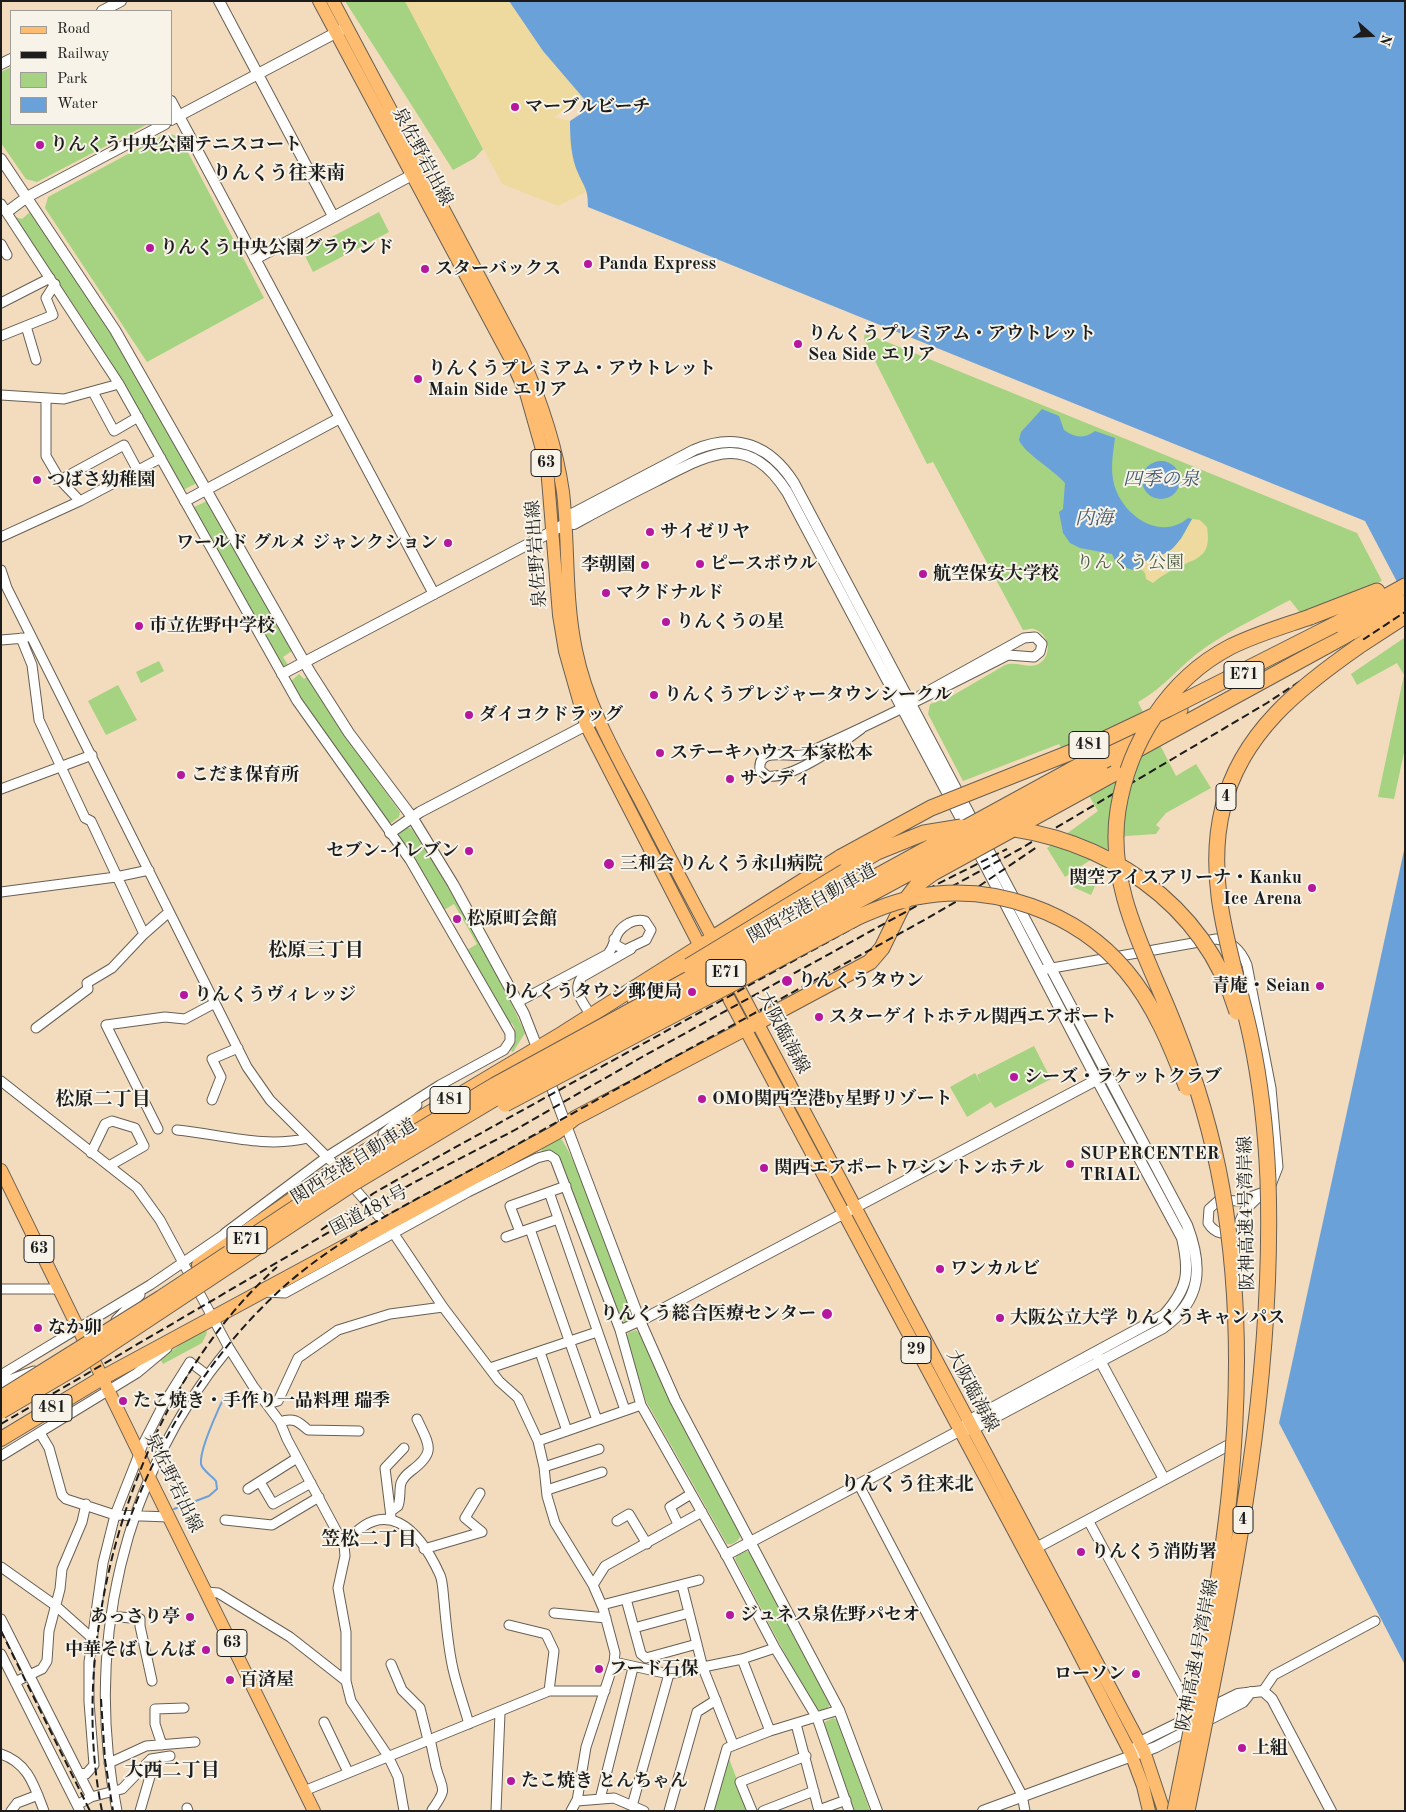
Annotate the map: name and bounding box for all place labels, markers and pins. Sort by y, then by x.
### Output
place label: マーブルビーチ [525,96,650,118]
marker: マーブルビーチ [509,101,521,113]
place label: りんくう中央公園テニスコート [50,134,302,156]
marker: りんくう中央公園テニスコート [34,139,46,151]
place label: りんくう中央公園グラウンド [160,237,394,259]
marker: りんくう中央公園グラウンド [144,242,156,254]
place label: Panda Express [598,253,716,275]
place label: スターバックス [435,258,561,280]
marker: Panda Express [582,258,594,270]
marker: スターバックス [419,263,431,275]
place label: りんくうプレミアム・アウトレット Sea Side エリア [808,323,1096,366]
marker: りんくうプレミアム・アウトレット Sea Side エリア [792,338,804,350]
place label: りんくうプレミアム・アウトレット Main Side エリア [428,358,716,400]
marker: りんくうプレミアム・アウトレット Main Side エリア [412,373,424,385]
place label: つばさ幼稚園 [47,469,155,491]
marker: つばさ幼稚園 [31,474,43,486]
place label: サイゼリヤ [660,521,750,543]
marker: サイゼリヤ [644,526,656,538]
place label: ワールド グルメ ジャンクション [176,532,438,554]
marker: ワールド グルメ ジャンクション [442,537,454,549]
place label: ピースボウル [710,553,817,575]
place label: 李朝園 [581,554,635,576]
marker: ピースボウル [694,558,706,570]
marker: 李朝園 [639,559,651,571]
place label: 航空保安大学校 [933,563,1059,585]
marker: 航空保安大学校 [917,568,929,580]
place label: マクドナルド [616,582,724,604]
marker: マクドナルド [600,587,612,599]
place label: りんくうの星 [676,611,784,633]
place label: 市立佐野中学校 [149,615,275,637]
marker: りんくうの星 [660,616,672,628]
marker: 市立佐野中学校 [133,620,145,632]
place label: りんくうプレジャータウンシークル [664,684,952,706]
marker: りんくうプレジャータウンシークル [648,689,660,701]
place label: ダイコクドラッグ [479,704,623,726]
marker: ダイコクドラッグ [463,709,475,721]
place label: ステーキハウス 本家松本 [670,742,873,764]
marker: ステーキハウス 本家松本 [654,747,666,759]
place label: こだま保育所 [191,764,299,786]
place label: サンディ [740,768,812,790]
marker: こだま保育所 [175,769,187,781]
marker: サンディ [724,773,736,785]
place label: セブン-イレブン [326,840,459,862]
marker: セブン-イレブン [463,845,475,857]
place label: 三和会 りんくう永山病院 [620,853,823,875]
marker: 三和会 りんくう永山病院 [602,857,616,871]
place label: 関空アイスアリーナ・Kanku Ice Arena [1069,867,1302,910]
marker: 関空アイスアリーナ・Kanku Ice Arena [1306,882,1318,894]
place label: 松原町会館 [467,908,557,930]
marker: 松原町会館 [451,913,463,925]
place label: りんくうタウン [798,970,924,992]
marker: りんくうタウン [780,974,794,988]
place label: 青庵・Seian [1212,975,1310,997]
marker: 青庵・Seian [1314,980,1326,992]
place label: りんくうタウン郵便局 [502,981,682,1003]
place label: りんくうヴィレッジ [194,984,356,1006]
marker: りんくうタウン郵便局 [686,986,698,998]
marker: りんくうヴィレッジ [178,989,190,1001]
place label: スターゲイトホテル関西エアポート [829,1006,1117,1028]
marker: スターゲイトホテル関西エアポート [813,1011,825,1023]
place label: シーズ・ラケットクラブ [1024,1066,1222,1088]
marker: シーズ・ラケットクラブ [1008,1071,1020,1083]
place label: OMO関西空港by星野リゾート [712,1088,953,1110]
marker: OMO関西空港by星野リゾート [696,1093,708,1105]
place label: SUPERCENTER TRIAL [1080,1143,1220,1186]
place label: 関西エアポートワシントンホテル [774,1157,1044,1179]
marker: SUPERCENTER TRIAL [1064,1158,1076,1170]
marker: 関西エアポートワシントンホテル [758,1162,770,1174]
place label: ワンカルビ [950,1258,1040,1280]
marker: ワンカルビ [934,1263,946,1275]
place label: りんくう総合医療センター [600,1303,816,1325]
marker: りんくう総合医療センター [820,1307,834,1321]
place label: 大阪公立大学 りんくうキャンパス [1010,1307,1285,1329]
marker: 大阪公立大学 りんくうキャンパス [994,1312,1006,1324]
place label: なか卯 [48,1317,102,1339]
marker: なか卯 [32,1322,44,1334]
place label: たこ焼き・手作り一品料理 瑞季 [133,1390,390,1412]
marker: たこ焼き・手作り一品料理 瑞季 [117,1395,129,1407]
place label: りんくう消防署 [1091,1541,1217,1563]
marker: りんくう消防署 [1075,1546,1087,1558]
place label: ジュネス泉佐野パセオ [740,1604,920,1626]
place label: あっさり亭 [90,1606,180,1628]
marker: ジュネス泉佐野パセオ [724,1609,736,1621]
marker: あっさり亭 [184,1611,196,1623]
place label: 中華そば しんば [65,1639,196,1661]
marker: 中華そば しんば [200,1644,212,1656]
place label: フード石保 [609,1658,698,1680]
marker: フード石保 [593,1663,605,1675]
place label: ローソン [1054,1663,1126,1685]
marker: ローソン [1130,1668,1142,1680]
place label: 百済屋 [240,1669,294,1691]
marker: 百済屋 [224,1674,236,1686]
place label: 上組 [1252,1737,1288,1759]
marker: 上組 [1236,1742,1248,1754]
place label: たこ焼き とんちゃん [521,1770,688,1792]
marker: たこ焼き とんちゃん [505,1775,517,1787]

